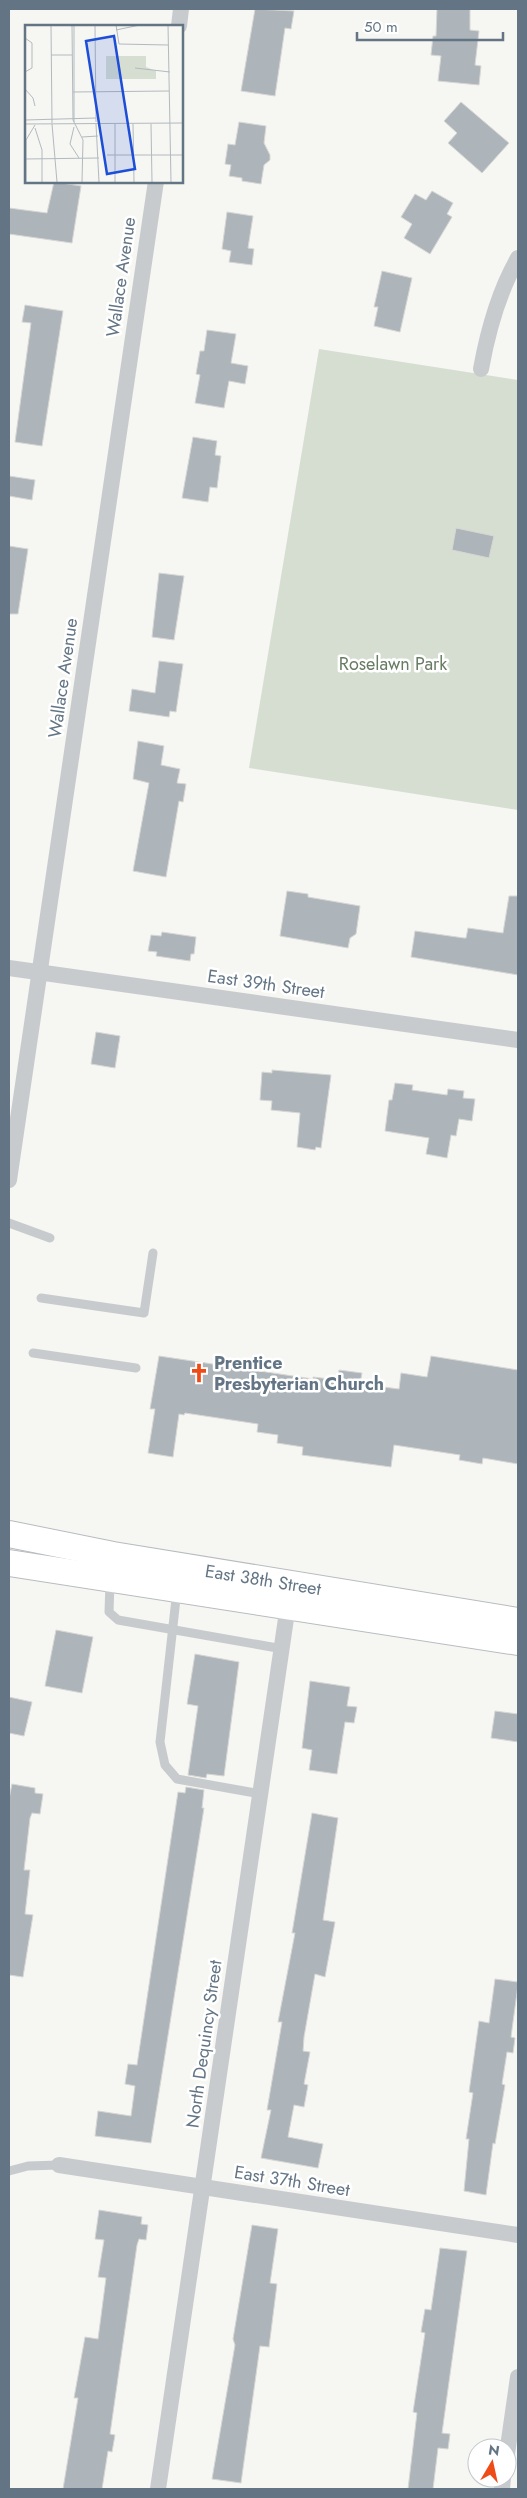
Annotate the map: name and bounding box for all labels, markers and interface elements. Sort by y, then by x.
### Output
scale bar [357,10,503,42]
text: 50 m [364,16,398,38]
inset map [25,25,182,182]
street label: Wallace Avenue [100,215,142,339]
street label: Wallace Avenue [42,616,84,740]
park label: Roselawn Park [339,651,447,677]
street label: East 39th Street [206,963,327,1005]
place label: Prentice Presbyterian Church [214,1350,384,1397]
church icon: Prentice Presbyterian Church [188,1362,210,1384]
street label: East 38th Street [203,1558,324,1602]
street label: North Dequincy Street [179,1958,229,2130]
street label: East 37th Street [232,2159,352,2203]
north arrow [467,2438,517,2488]
text: N [487,2439,501,2461]

